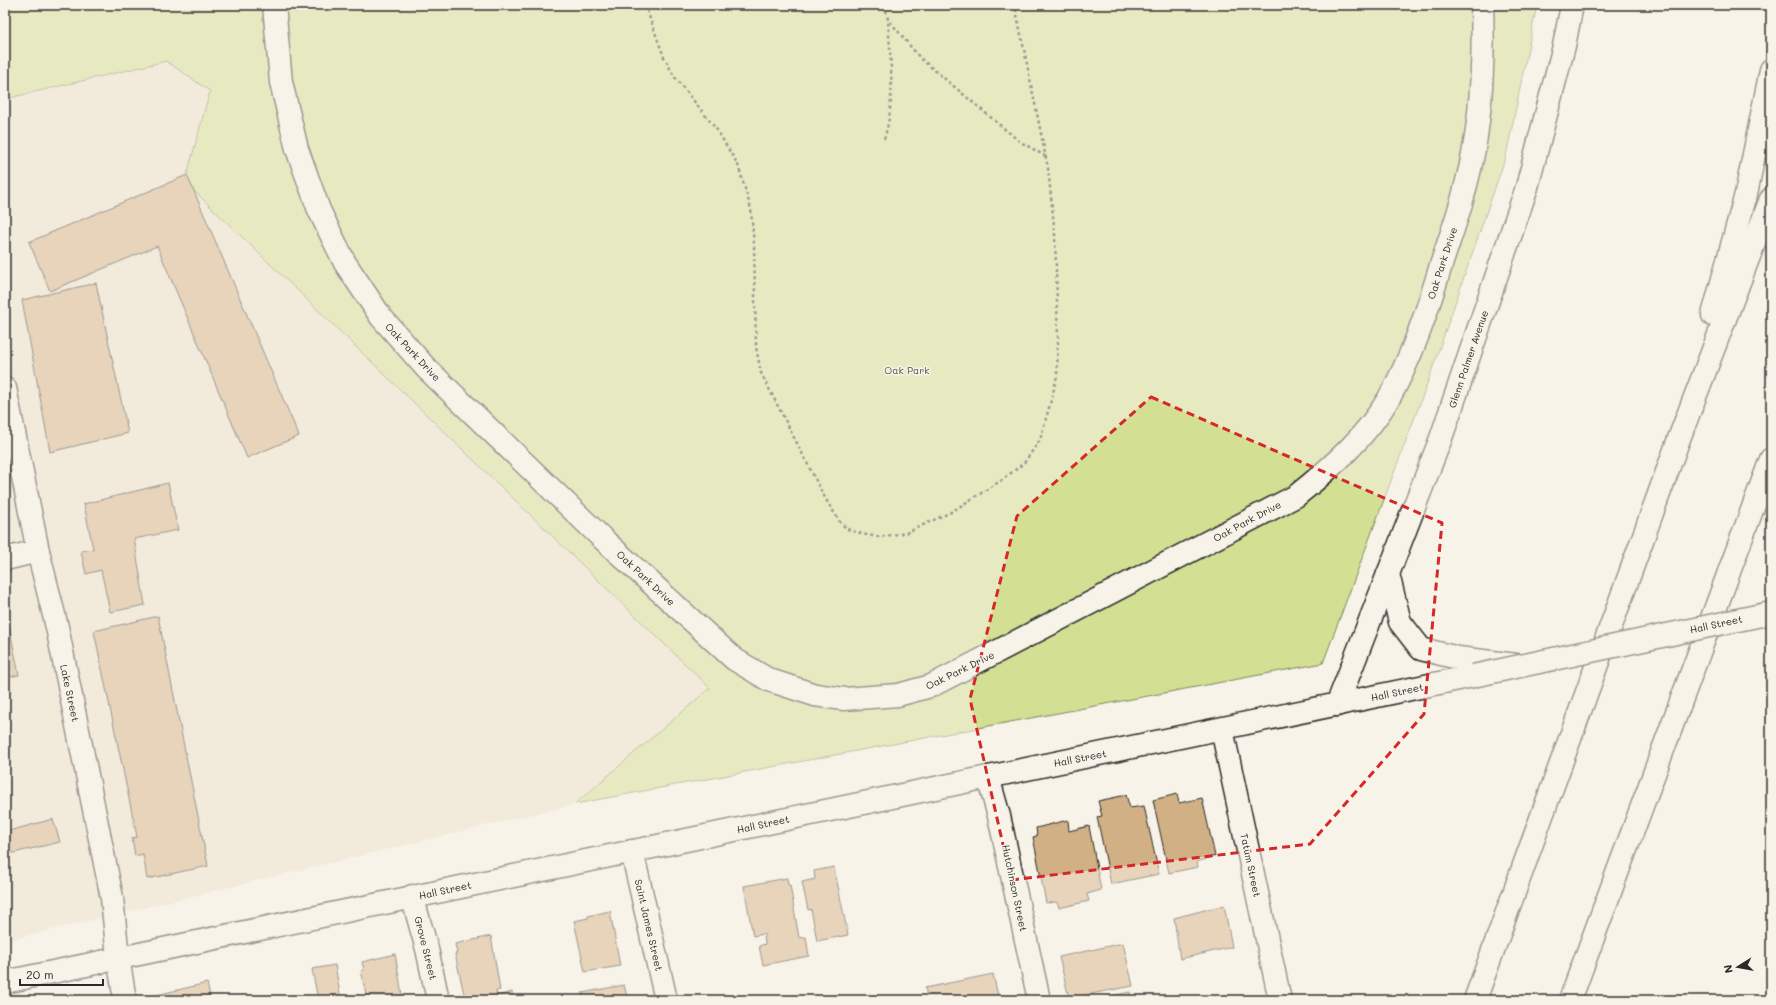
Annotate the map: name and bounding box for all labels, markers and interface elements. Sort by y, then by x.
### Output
street label: Oak Park Drive [1424,225,1460,301]
street label: Glenn Palmer Avenue [1445,308,1491,410]
street label: Oak Park Drive [382,320,444,384]
park label: Oak Park [884,363,930,377]
street label: Oak Park Drive [1211,497,1283,545]
street label: Oak Park Drive [614,547,678,609]
street label: Hall Street [1688,612,1744,636]
street label: Oak Park Drive [923,647,997,693]
street label: Lake Street [57,663,83,723]
street label: Hall Street [1369,680,1425,704]
street label: Hall Street [1052,746,1108,770]
street label: Hall Street [735,812,791,836]
street label: Tatum Street [1237,832,1265,898]
street label: Hutchinson Street [999,843,1031,933]
street label: Hall Street [417,878,473,902]
street label: Saint James Street [632,878,666,972]
street label: Grove Street [411,915,441,981]
north arrow [1718,947,1758,987]
scale bar [20,961,103,987]
text: N [1720,963,1736,975]
text: 20 m [26,966,54,982]

